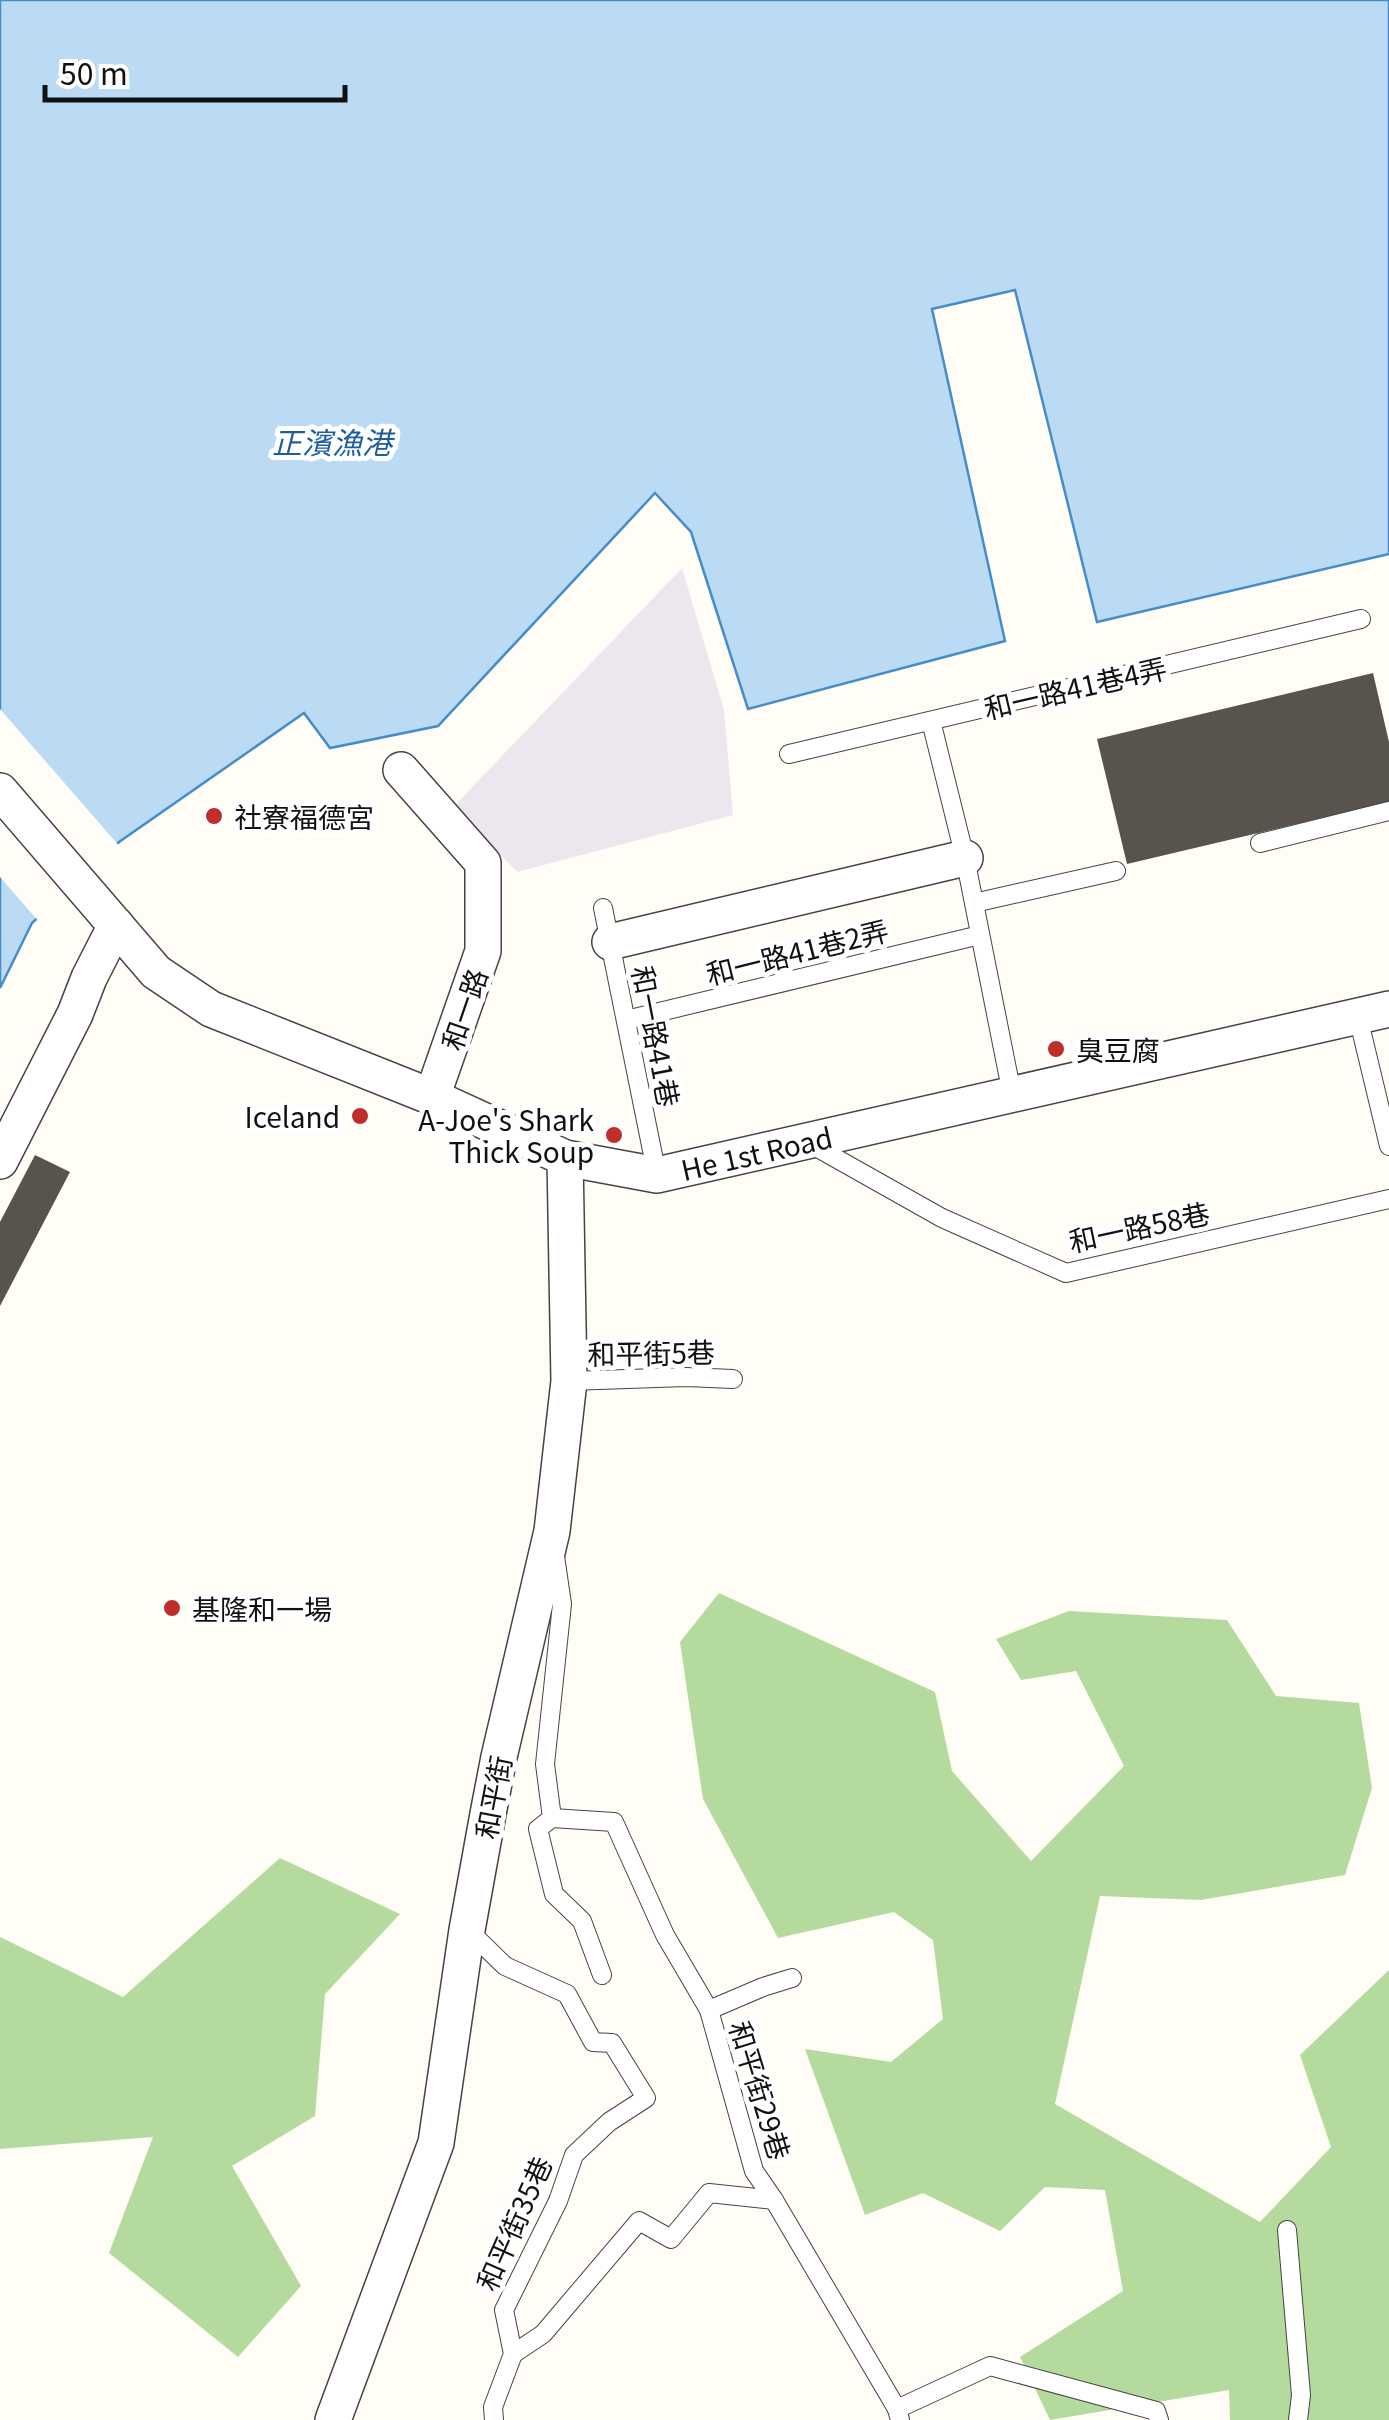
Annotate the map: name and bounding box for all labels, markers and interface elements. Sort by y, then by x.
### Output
scale bar [45,40,345,102]
text: 50 m [60,50,128,94]
water label: 正濱漁港 [272,419,396,463]
street label: 和一路41巷4弄 [980,647,1170,727]
place label: 社寮福德宮 [234,796,374,836]
marker: 社寮福德宮 [203,805,225,827]
street label: 和一路41巷2弄 [702,909,892,993]
street label: 和一路41巷 [624,962,690,1110]
street label: 和一路 [430,963,496,1055]
place label: 臭豆腐 [1076,1029,1160,1069]
marker: 臭豆腐 [1045,1038,1067,1060]
place label: Iceland [245,1096,340,1136]
place label: A-Joe's Shark Thick Soup [418,1099,595,1171]
marker: Iceland [349,1105,371,1127]
street label: He 1st Road [677,1116,836,1189]
marker: A-Joe's Shark Thick Soup [603,1124,625,1146]
street label: 和一路58巷 [1065,1192,1213,1260]
street label: 和平街5巷 [587,1331,715,1373]
place label: 基隆和一場 [192,1588,332,1628]
marker: 基隆和一場 [161,1597,183,1619]
street label: 和平街 [464,1752,520,1842]
street label: 和平街29巷 [721,2016,801,2164]
street label: 和平街35巷 [466,2150,560,2296]

